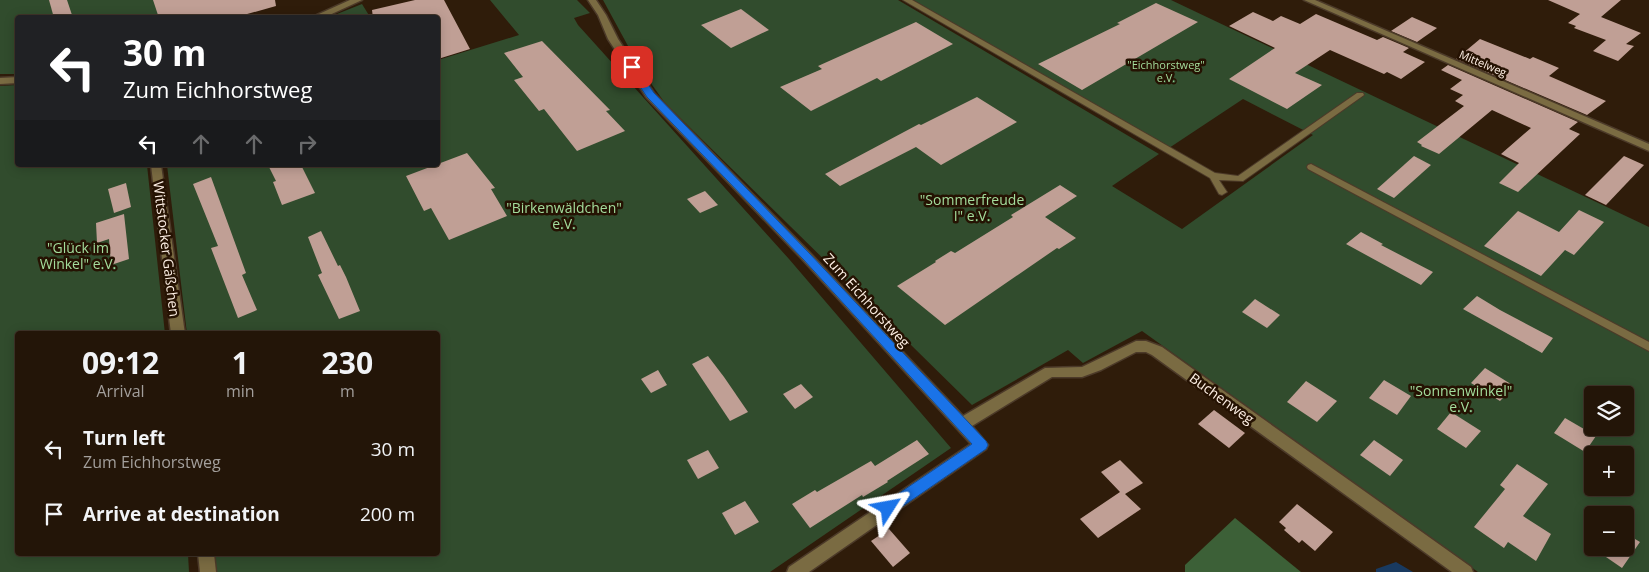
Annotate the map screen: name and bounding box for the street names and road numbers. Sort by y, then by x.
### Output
street label: Mittelweg [1457,46,1509,80]
street label: Wittstocker Gäßchen [149,180,185,318]
street label: Zum Eichhorstweg [820,249,915,351]
street label: Buchenweg [1186,368,1259,428]

